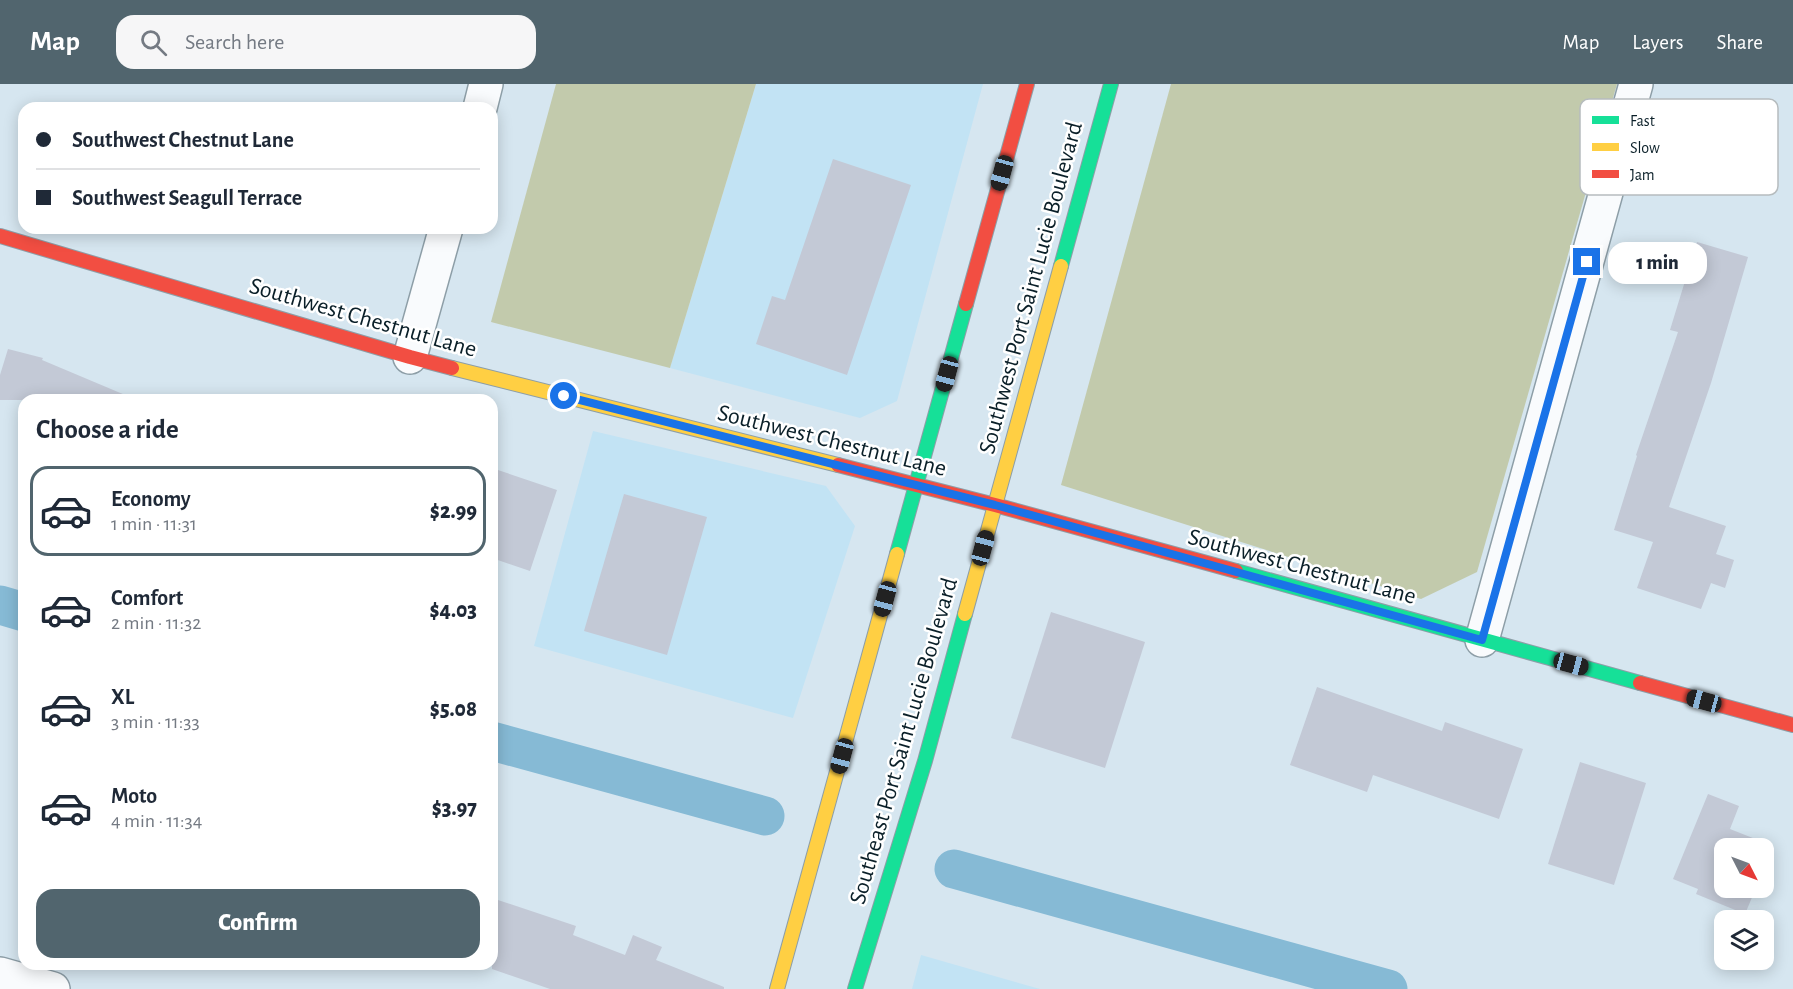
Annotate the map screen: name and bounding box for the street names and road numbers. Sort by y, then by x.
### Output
street label: Southwest Port Saint Lucie Boulevard [975,119,1087,457]
street label: Southwest Chestnut Lane [247,274,479,362]
street label: Southwest Chestnut Lane [715,401,949,481]
street label: Southwest Chestnut Lane [1185,525,1419,609]
street label: Southeast Port Saint Lucie Boulevard [846,575,962,907]

